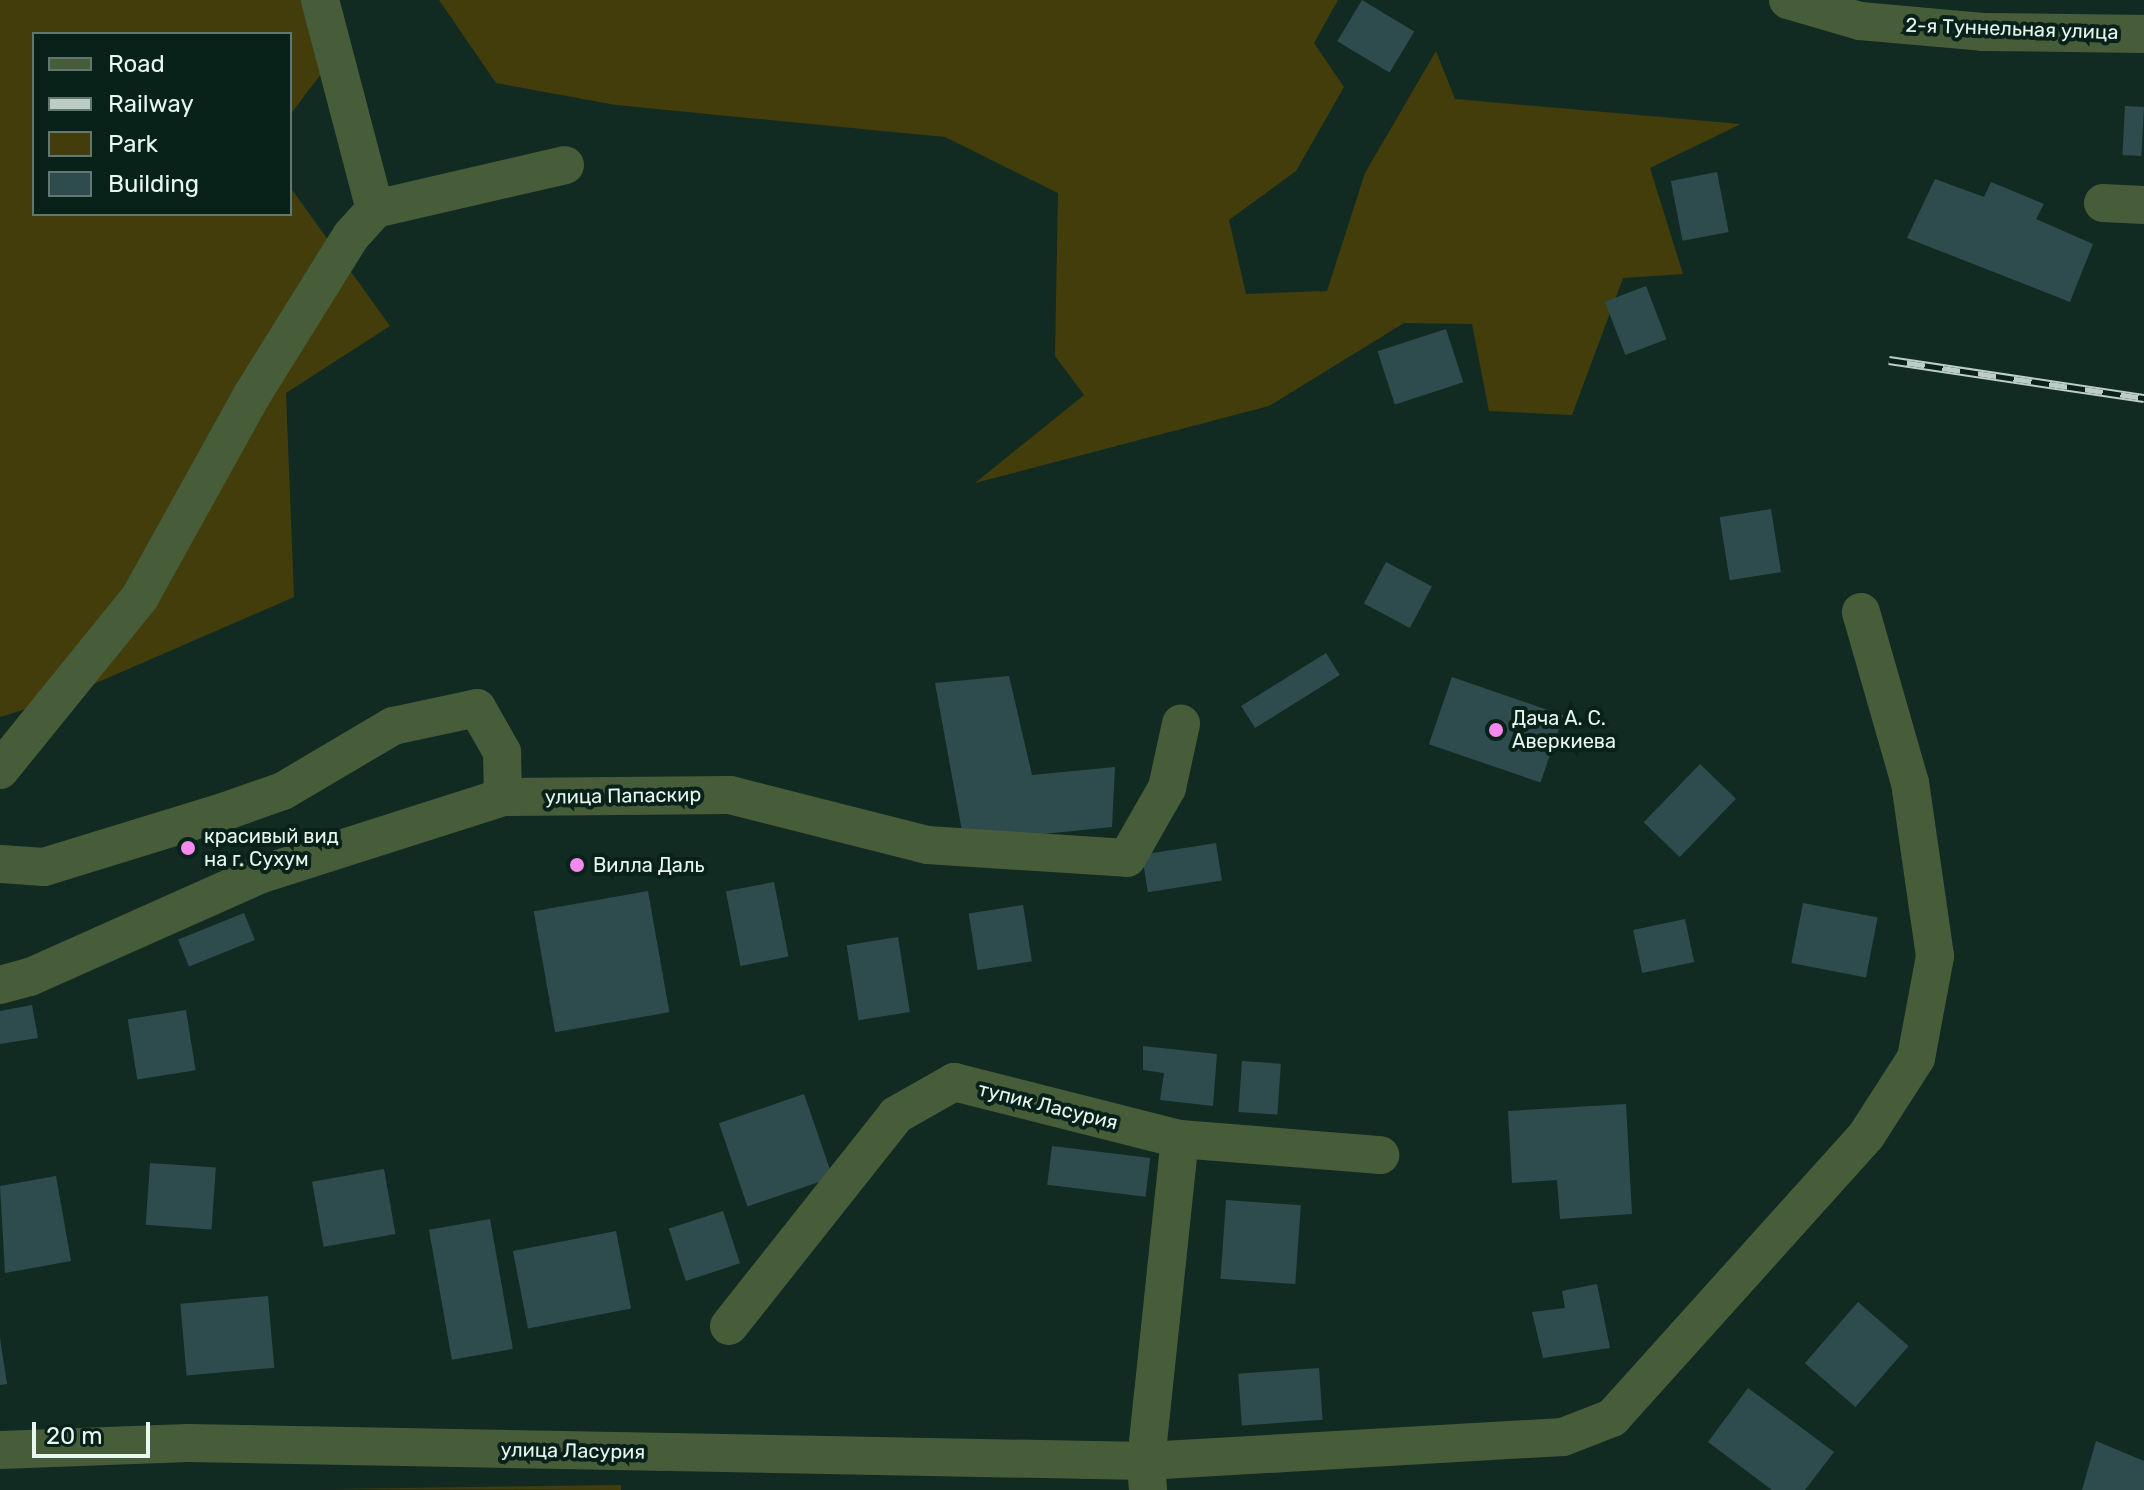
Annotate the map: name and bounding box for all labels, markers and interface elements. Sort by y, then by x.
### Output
street label: 2-я Туннельная улица [1905,13,2119,45]
legend [32,32,292,216]
text: Road [108,50,165,78]
text: Railway [108,90,194,118]
text: Park [108,130,158,158]
text: Building [108,170,199,198]
place label: Дача А. С. Аверкиева [1512,706,1616,753]
marker: Дача А. С. Аверкиева [1487,721,1505,739]
street label: улица Папаскир [545,783,701,809]
place label: красивый вид на г. Сухум [204,824,339,871]
marker: красивый вид на г. Сухум [179,839,197,857]
place label: Вилла Даль [593,853,704,877]
marker: Вилла Даль [568,856,586,874]
street label: тупик Ласурия [976,1077,1120,1135]
scale bar [36,1406,154,1456]
text: 20 m [46,1422,103,1450]
street label: улица Ласурия [501,1438,645,1464]

